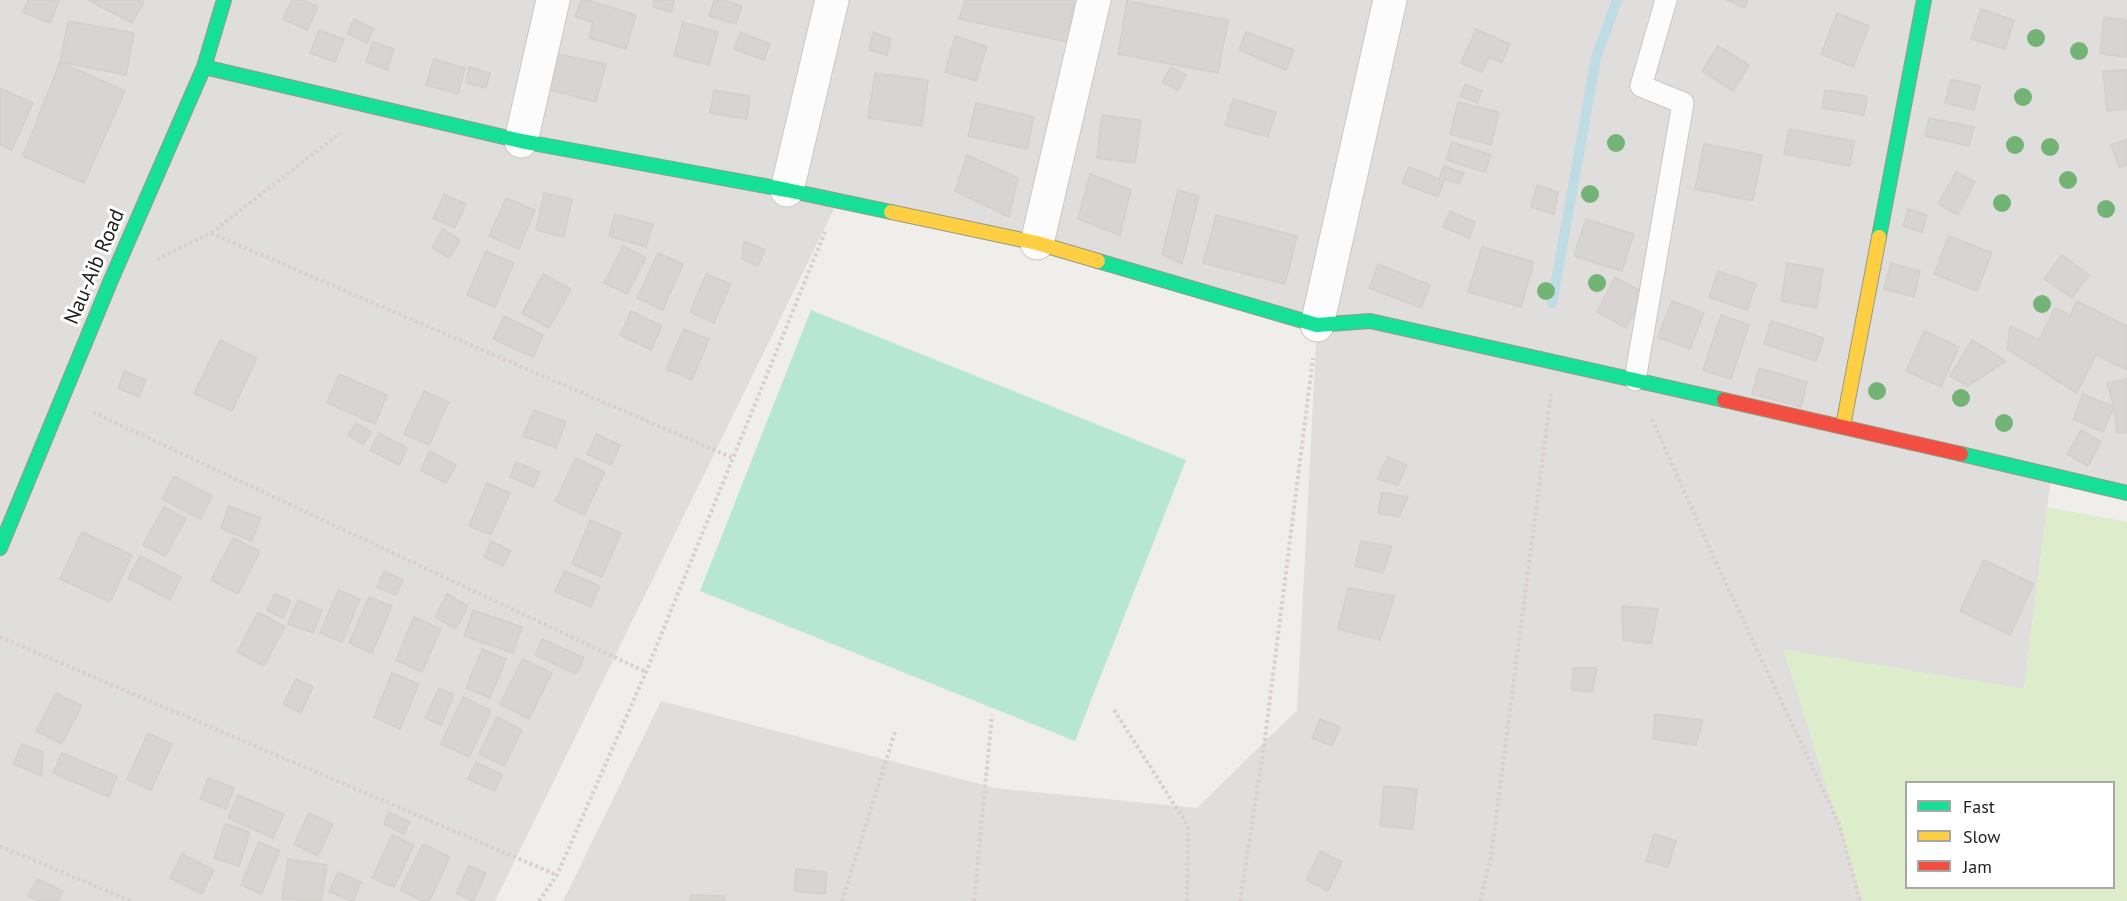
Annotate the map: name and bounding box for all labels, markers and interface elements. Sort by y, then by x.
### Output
street label: Nau-Aib Road [59,206,131,328]
legend [1905,781,2115,889]
text: Fast [1963,795,1995,818]
text: Slow [1963,825,2001,848]
text: Jam [1963,855,1992,878]

